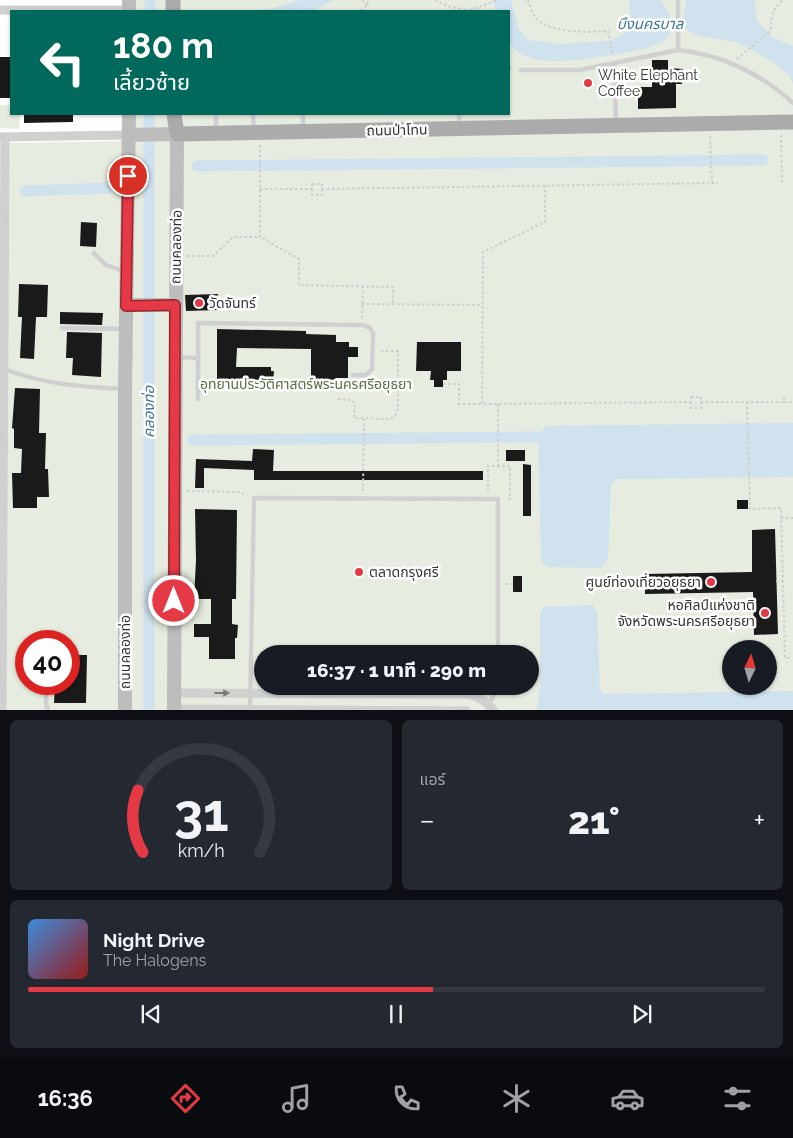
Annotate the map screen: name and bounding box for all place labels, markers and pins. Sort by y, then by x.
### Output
place label: White Elephant Coffee [598,67,698,99]
marker: White Elephant Coffee [582,77,594,89]
pin [107,155,149,197]
place label: วัดจันทร์ [209,295,257,311]
marker: วัดจันทร์ [193,297,205,309]
place label: ตลาดกรุงศรี [369,564,439,581]
marker: ตลาดกรุงศรี [353,566,365,578]
place label: ศูนย์ท่องเที่ยวอยุธยา [585,572,701,591]
marker: ศูนย์ท่องเที่ยวอยุธยา [705,576,717,588]
place label: หอศิลป์แห่งชาติ จังหวัดพระนครศรีอยุธยา [617,597,755,630]
marker: หอศิลป์แห่งชาติ จังหวัดพระนครศรีอยุธยา [759,607,771,619]

